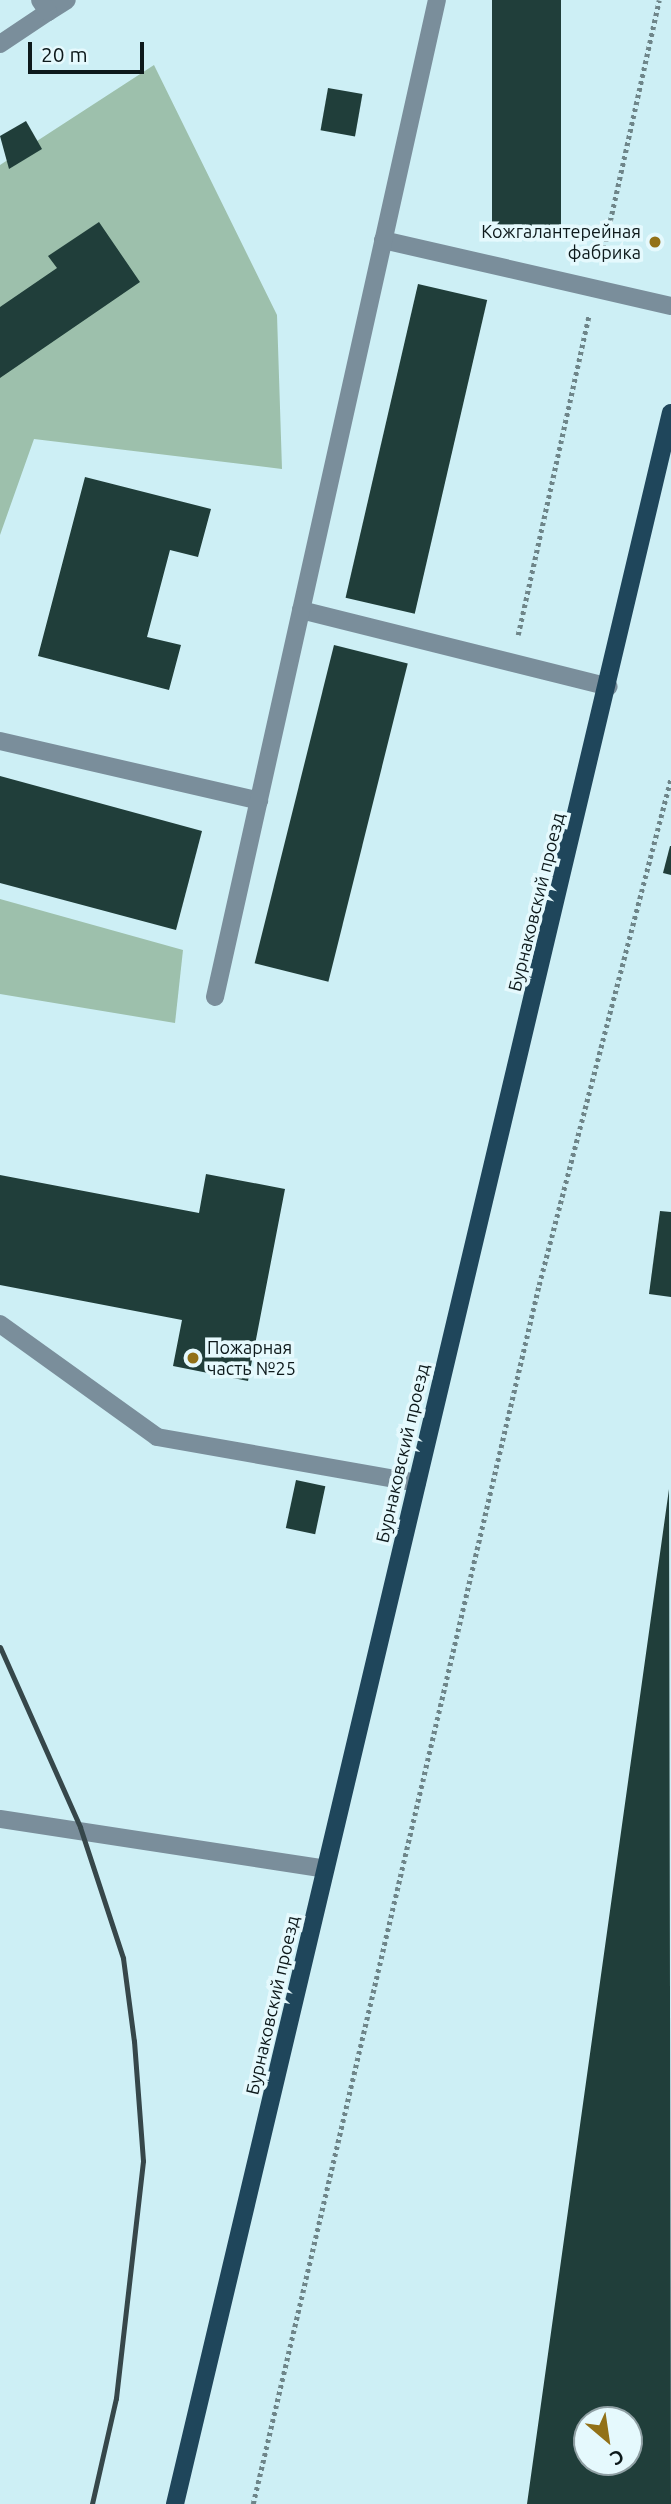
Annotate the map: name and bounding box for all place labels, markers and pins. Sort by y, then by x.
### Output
place label: Кожгалантерейная фабрика [481,221,641,264]
marker: Кожгалантерейная фабрика [647,234,663,250]
place label: Пожарная часть №25 [207,1337,296,1380]
marker: Пожарная часть №25 [185,1350,201,1366]

